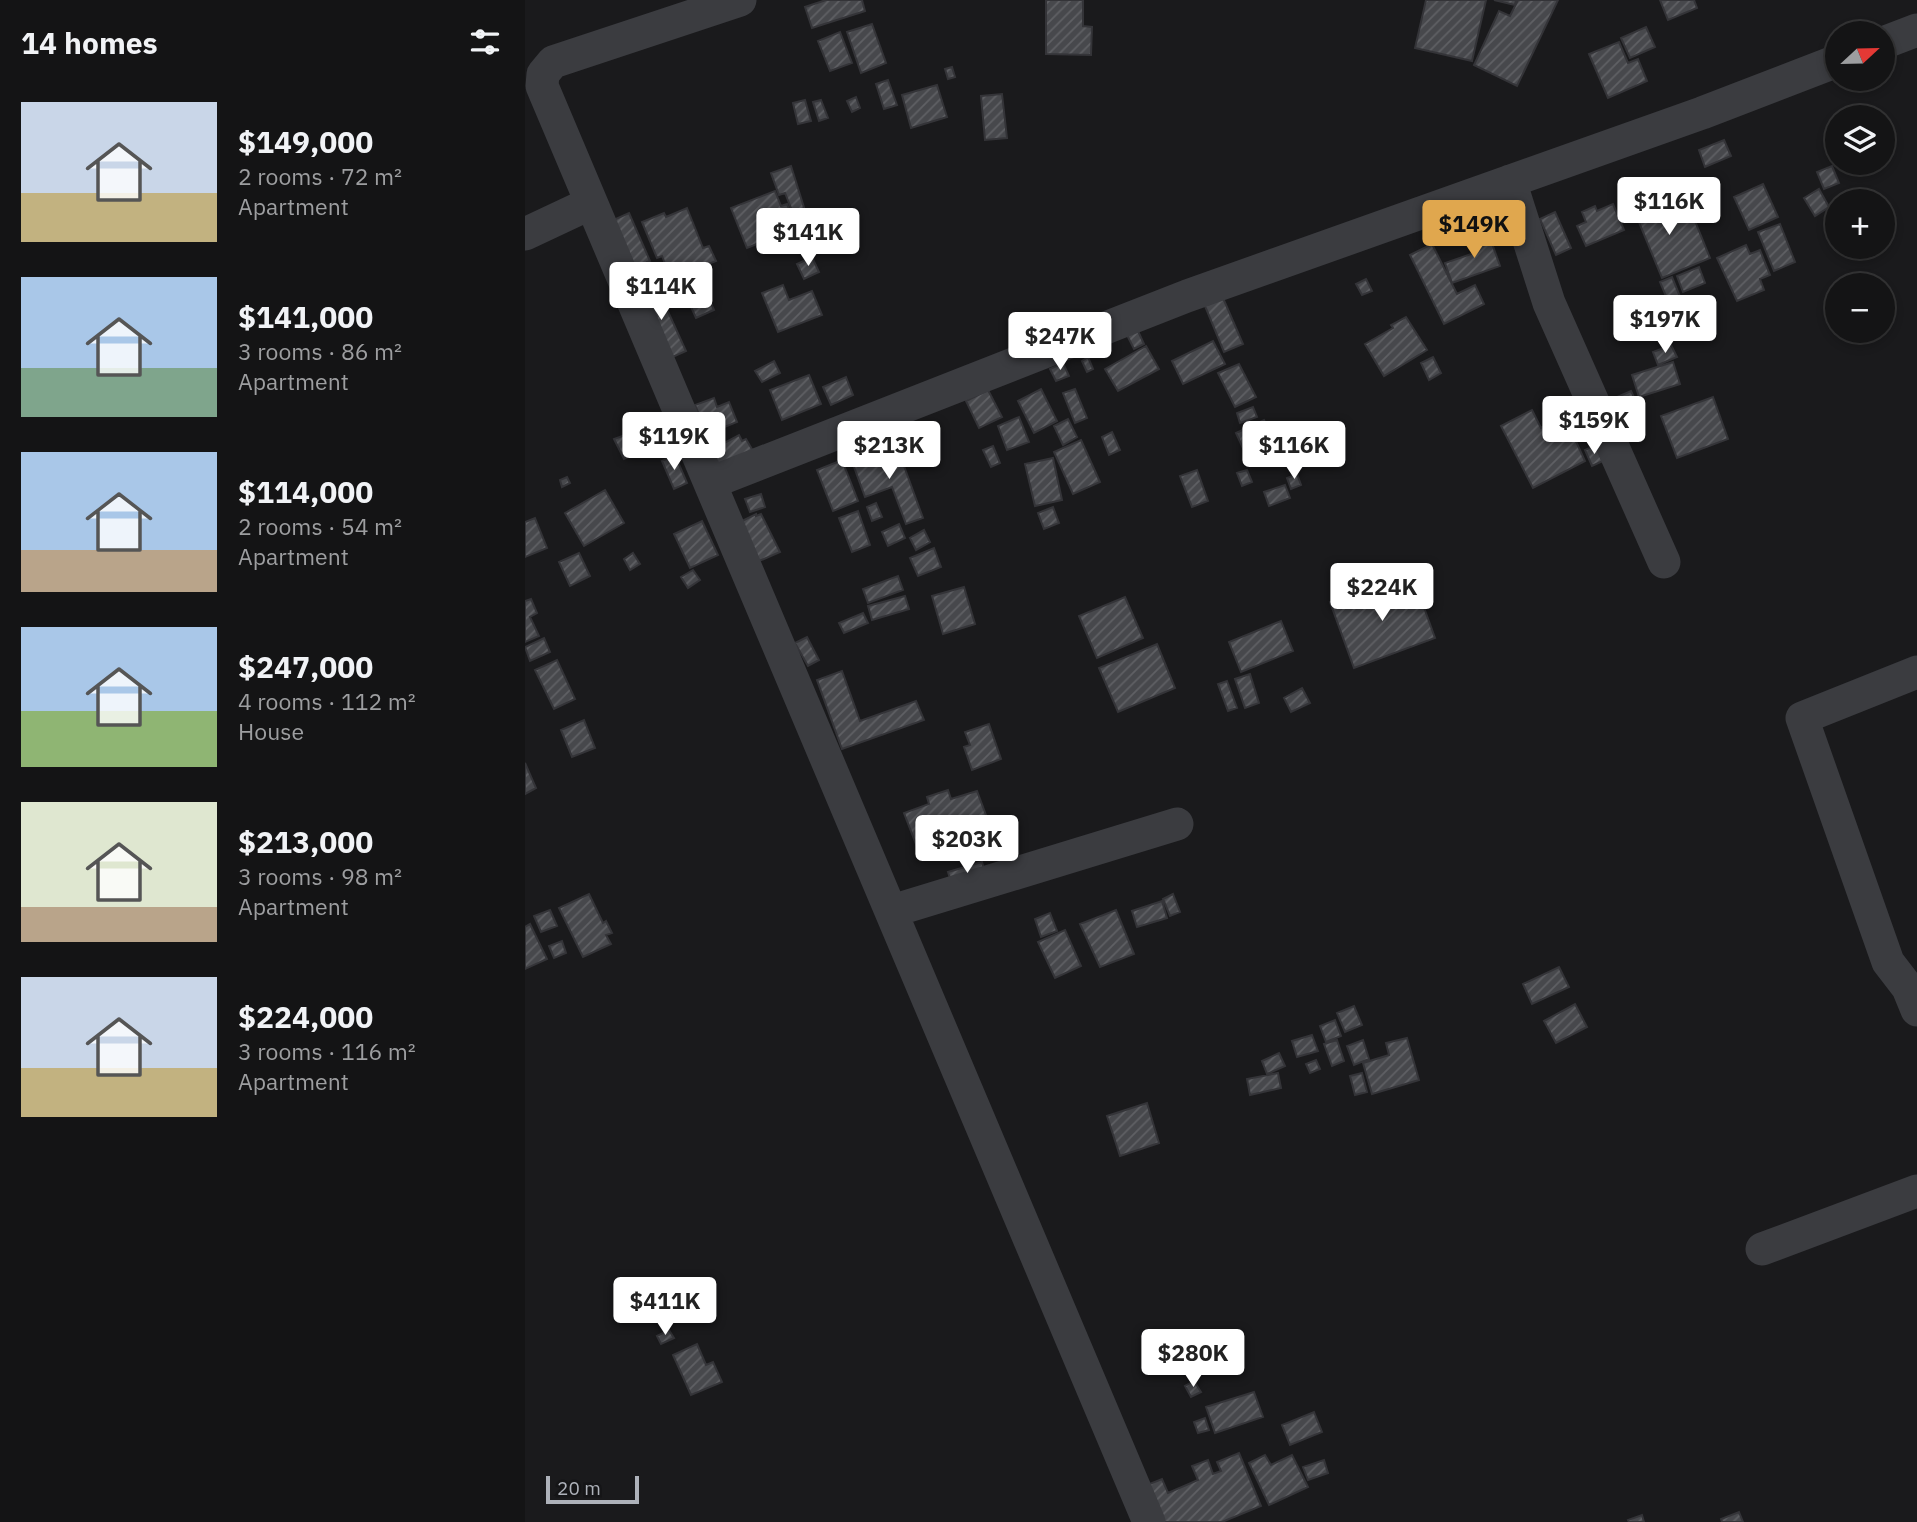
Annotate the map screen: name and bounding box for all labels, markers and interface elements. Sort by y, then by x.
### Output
north arrow [1825,21,1895,91]
map controls [1825,21,1895,343]
text: 14 homes [21,23,158,62]
icon: filters [466,23,504,61]
button: layers [1825,105,1895,175]
text: $149,000 [238,122,373,161]
icon: home [77,130,161,214]
text: 2 rooms · 72 m² [238,161,402,191]
pin: $116K [1620,177,1718,237]
text: $116K [1633,185,1705,215]
button: + [1825,189,1895,259]
text: Apartment [238,191,349,221]
pin: $149K [1425,201,1523,260]
pin: $141K [759,208,857,268]
text: $149K [1438,208,1510,238]
text: $141K [772,216,844,246]
pin: $114K [612,262,710,322]
text: $114K [625,270,697,300]
button: − [1825,273,1895,343]
pin: $197K [1616,296,1714,355]
text: $141,000 [238,297,373,336]
text: $197K [1629,303,1701,333]
icon: home [77,305,161,389]
pin: $247K [1011,312,1109,372]
text: $247K [1024,320,1096,350]
text: 3 rooms · 86 m² [238,336,402,366]
text: Apartment [238,366,349,396]
pin: $159K [1545,396,1643,456]
text: $159K [1558,404,1630,434]
pin: $119K [625,412,723,472]
text: $119K [638,420,710,450]
pin: $213K [840,421,938,481]
pin: $116K [1245,421,1343,481]
text: $213K [853,429,925,459]
text: $116K [1258,429,1330,459]
text: $114,000 [238,472,373,511]
icon: home [77,480,161,564]
text: 2 rooms · 54 m² [238,511,402,541]
text: Apartment [238,541,349,571]
pin: $224K [1333,564,1431,623]
text: $224K [1346,571,1418,601]
text: $247,000 [238,647,373,686]
icon: home [77,655,161,739]
text: 4 rooms · 112 m² [238,686,416,716]
text: House [238,716,304,746]
pin: $203K [918,816,1016,875]
text: $213,000 [238,822,373,861]
text: $203K [931,823,1003,853]
icon: home [77,830,161,914]
text: 3 rooms · 98 m² [238,861,402,891]
text: Apartment [238,891,349,921]
text: $224,000 [238,997,373,1036]
icon: home [77,1005,161,1089]
text: 3 rooms · 116 m² [238,1036,416,1066]
text: Apartment [238,1066,349,1096]
pin: $411K [616,1278,714,1337]
text: $411K [629,1285,701,1315]
pin: $280K [1144,1330,1242,1389]
text: $280K [1157,1337,1229,1367]
scale bar [546,1473,639,1505]
text: 20 m [557,1476,601,1500]

